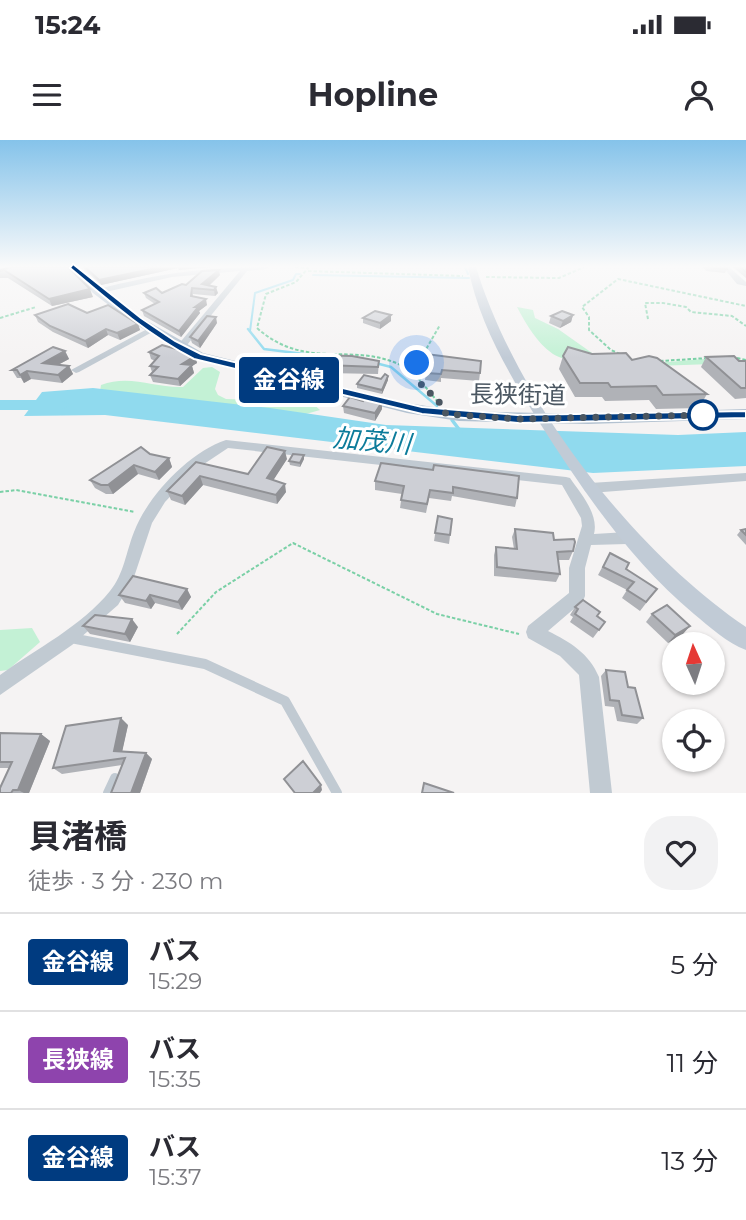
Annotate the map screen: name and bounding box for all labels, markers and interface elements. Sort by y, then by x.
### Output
text: 15:24 [35,9,100,41]
text: Hopline [308,75,438,114]
icon: menu [28,76,66,114]
icon: person [680,76,718,114]
your location [399,345,434,380]
line badge: 金谷線 [249,357,329,403]
text: 金谷線 [253,365,325,394]
street label: 長狭街道 [470,379,566,410]
unlabelled marker [688,400,718,430]
water label: 加茂川 [332,422,415,461]
north arrow [662,632,724,695]
map controls [662,632,725,772]
button: locate [662,709,725,772]
text: 貝渚橋 [28,816,127,856]
button: heart [644,816,718,890]
text: 徒歩 · 3 分 · 230 m [28,867,223,895]
text: バス [149,935,201,967]
text: 金谷線 [42,947,114,976]
text: 5 分 [670,949,718,981]
text: 15:29 [149,967,202,995]
text: バス [149,1033,201,1065]
text: 長狭線 [42,1045,114,1074]
text: 11 分 [666,1047,718,1079]
text: 15:35 [149,1065,201,1093]
text: バス [149,1131,201,1163]
text: 金谷線 [42,1143,114,1172]
text: 13 分 [661,1145,718,1177]
text: 15:37 [149,1163,201,1191]

